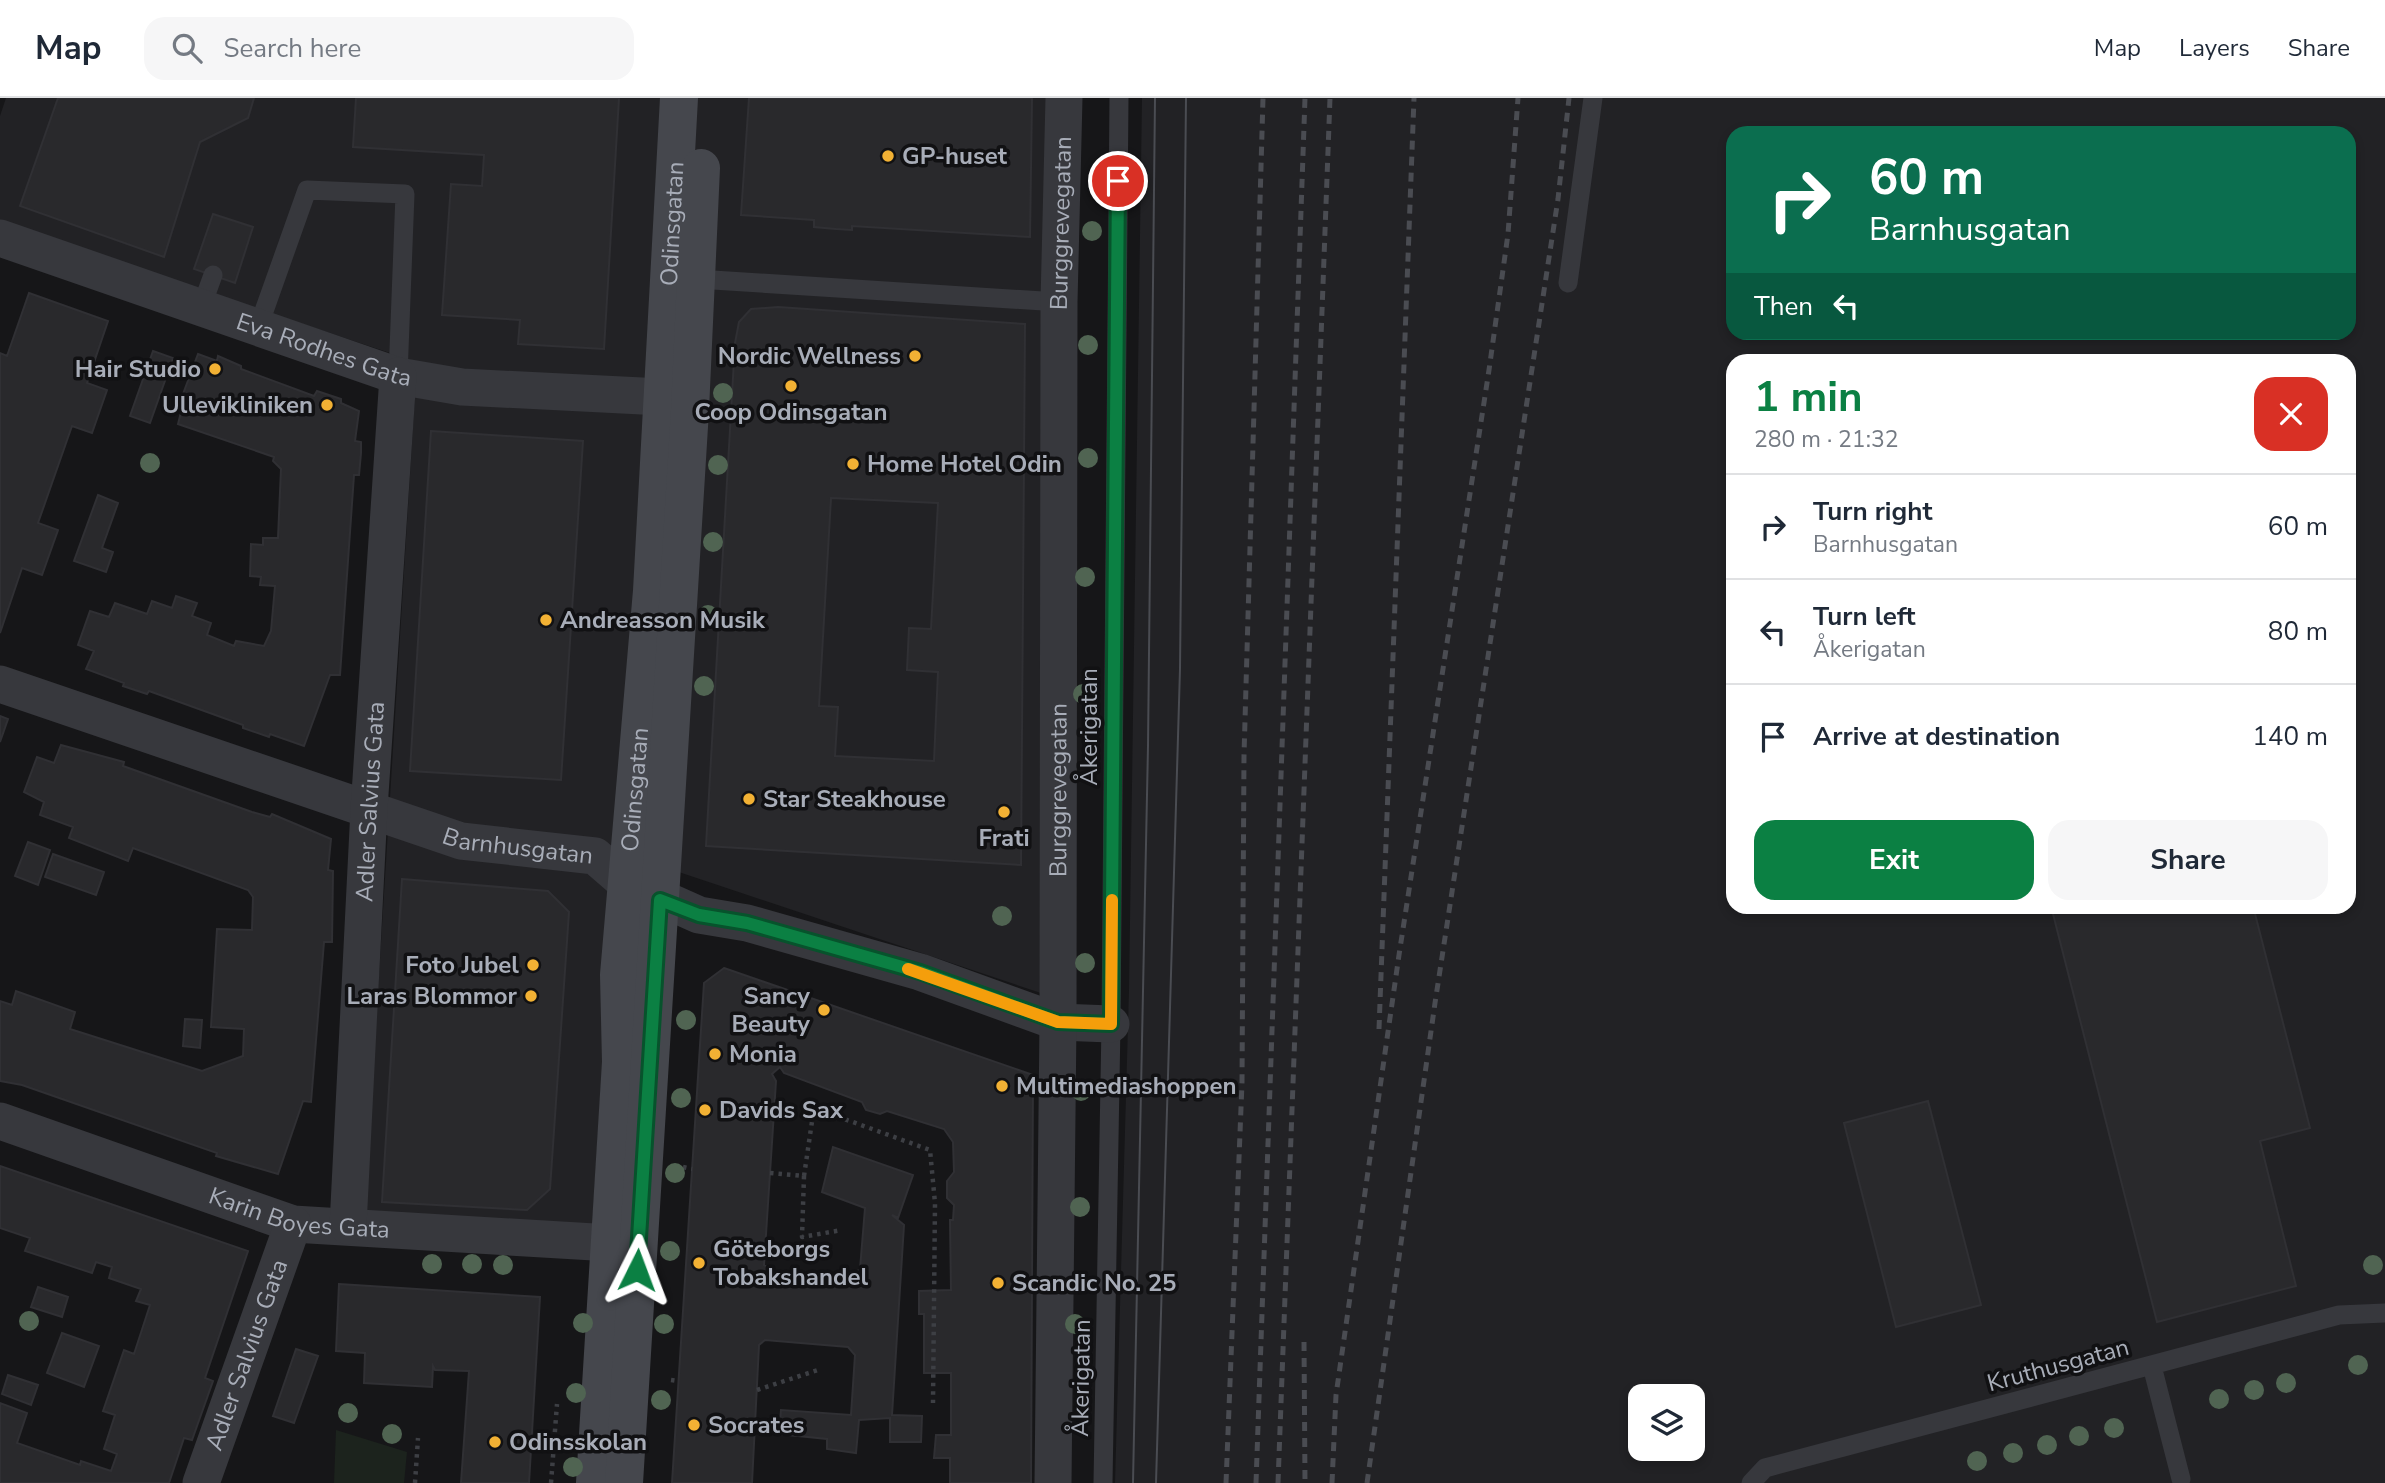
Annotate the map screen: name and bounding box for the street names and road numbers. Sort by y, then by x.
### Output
street label: Burggrevegatan [1043,136,1079,310]
street label: Odinsgatan [653,161,691,287]
street label: Eva Rodhes Gata [232,305,414,394]
street label: Åkerigatan [1073,668,1105,786]
street label: Adler Salvius Gata [348,700,392,903]
street label: Burggrevegatan [1042,703,1074,877]
street label: Odinsgatan [614,726,656,853]
street label: Barnhusgatan [438,820,595,872]
street label: Karin Boyes Gata [205,1180,391,1246]
street label: Adler Salvius Gata [198,1255,295,1455]
street label: Åkerigatan [1064,1319,1098,1437]
street label: Kruthusgatan [1984,1331,2132,1399]

